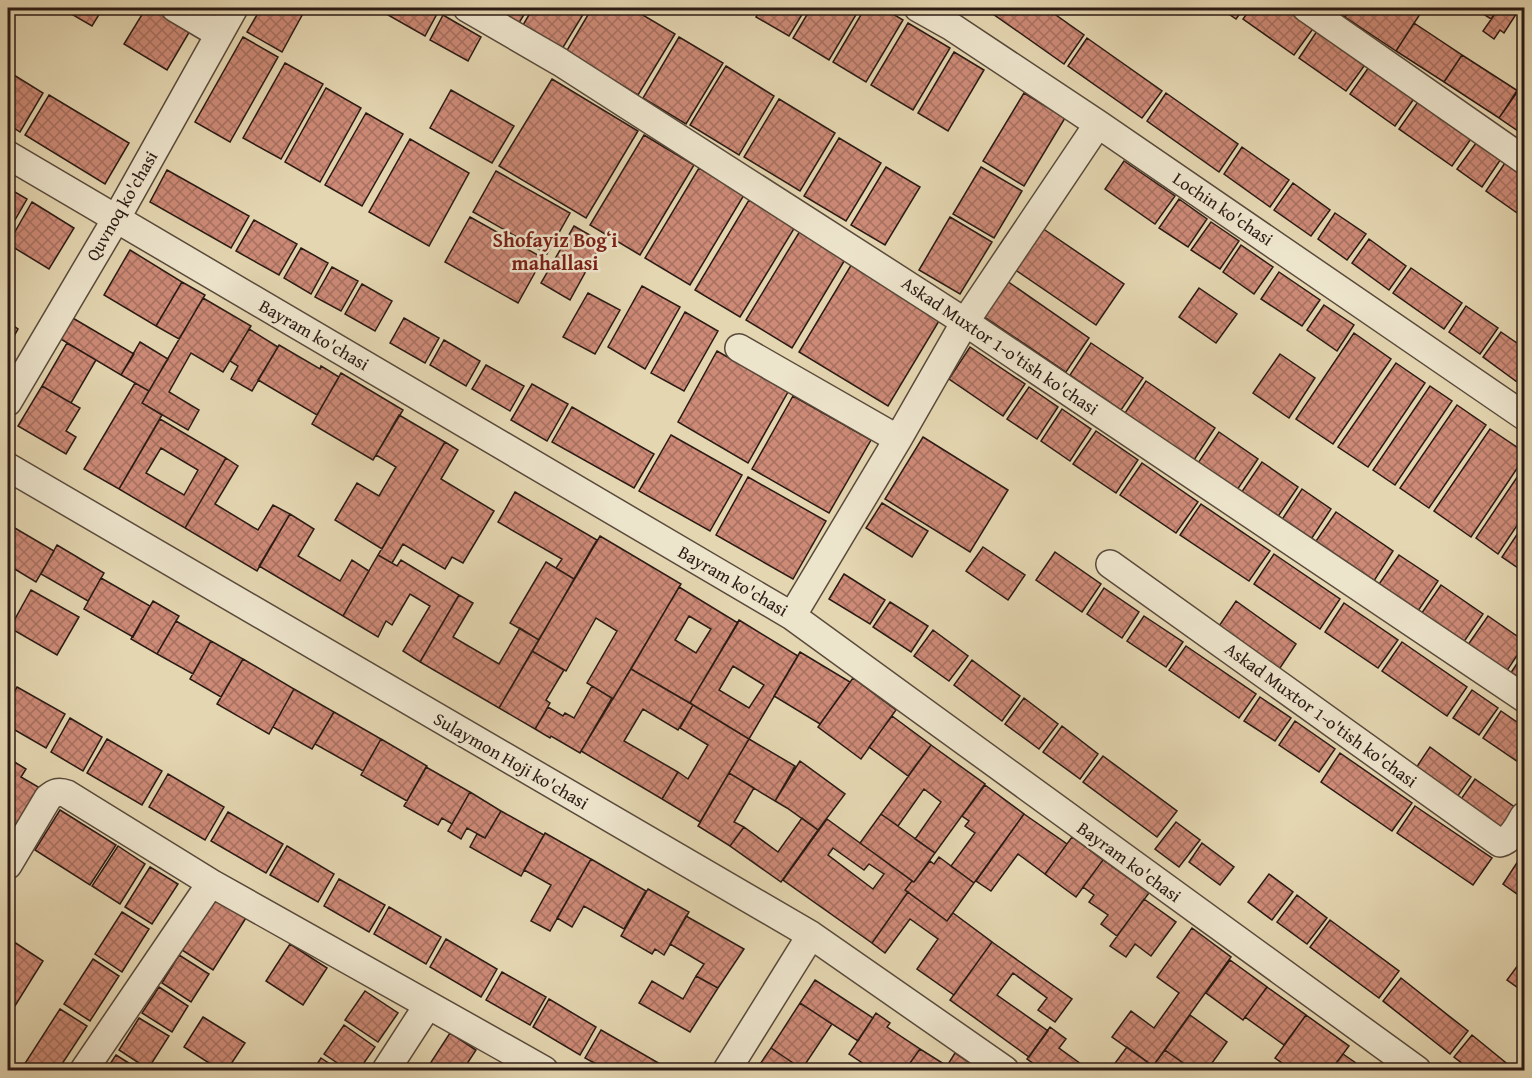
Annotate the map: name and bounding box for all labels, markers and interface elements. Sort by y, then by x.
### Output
street label: Quvnoq ko'chasi [79,146,164,266]
street label: Lochin ko'chasi [1168,165,1279,252]
district label: Shofayiz Bogʻi mahallasi [493,225,617,277]
street label: Askad Muxtor 1-o'tish ko'chasi [896,269,1104,422]
street label: Bayram ko'chasi [254,292,374,377]
street label: Bayram ko'chasi [673,538,793,623]
street label: Askad Muxtor 1-o'tish ko'chasi [1219,635,1423,794]
street label: Sulaymon Hoji ko'chasi [429,705,594,816]
street label: Bayram ko'chasi [1072,814,1187,909]

